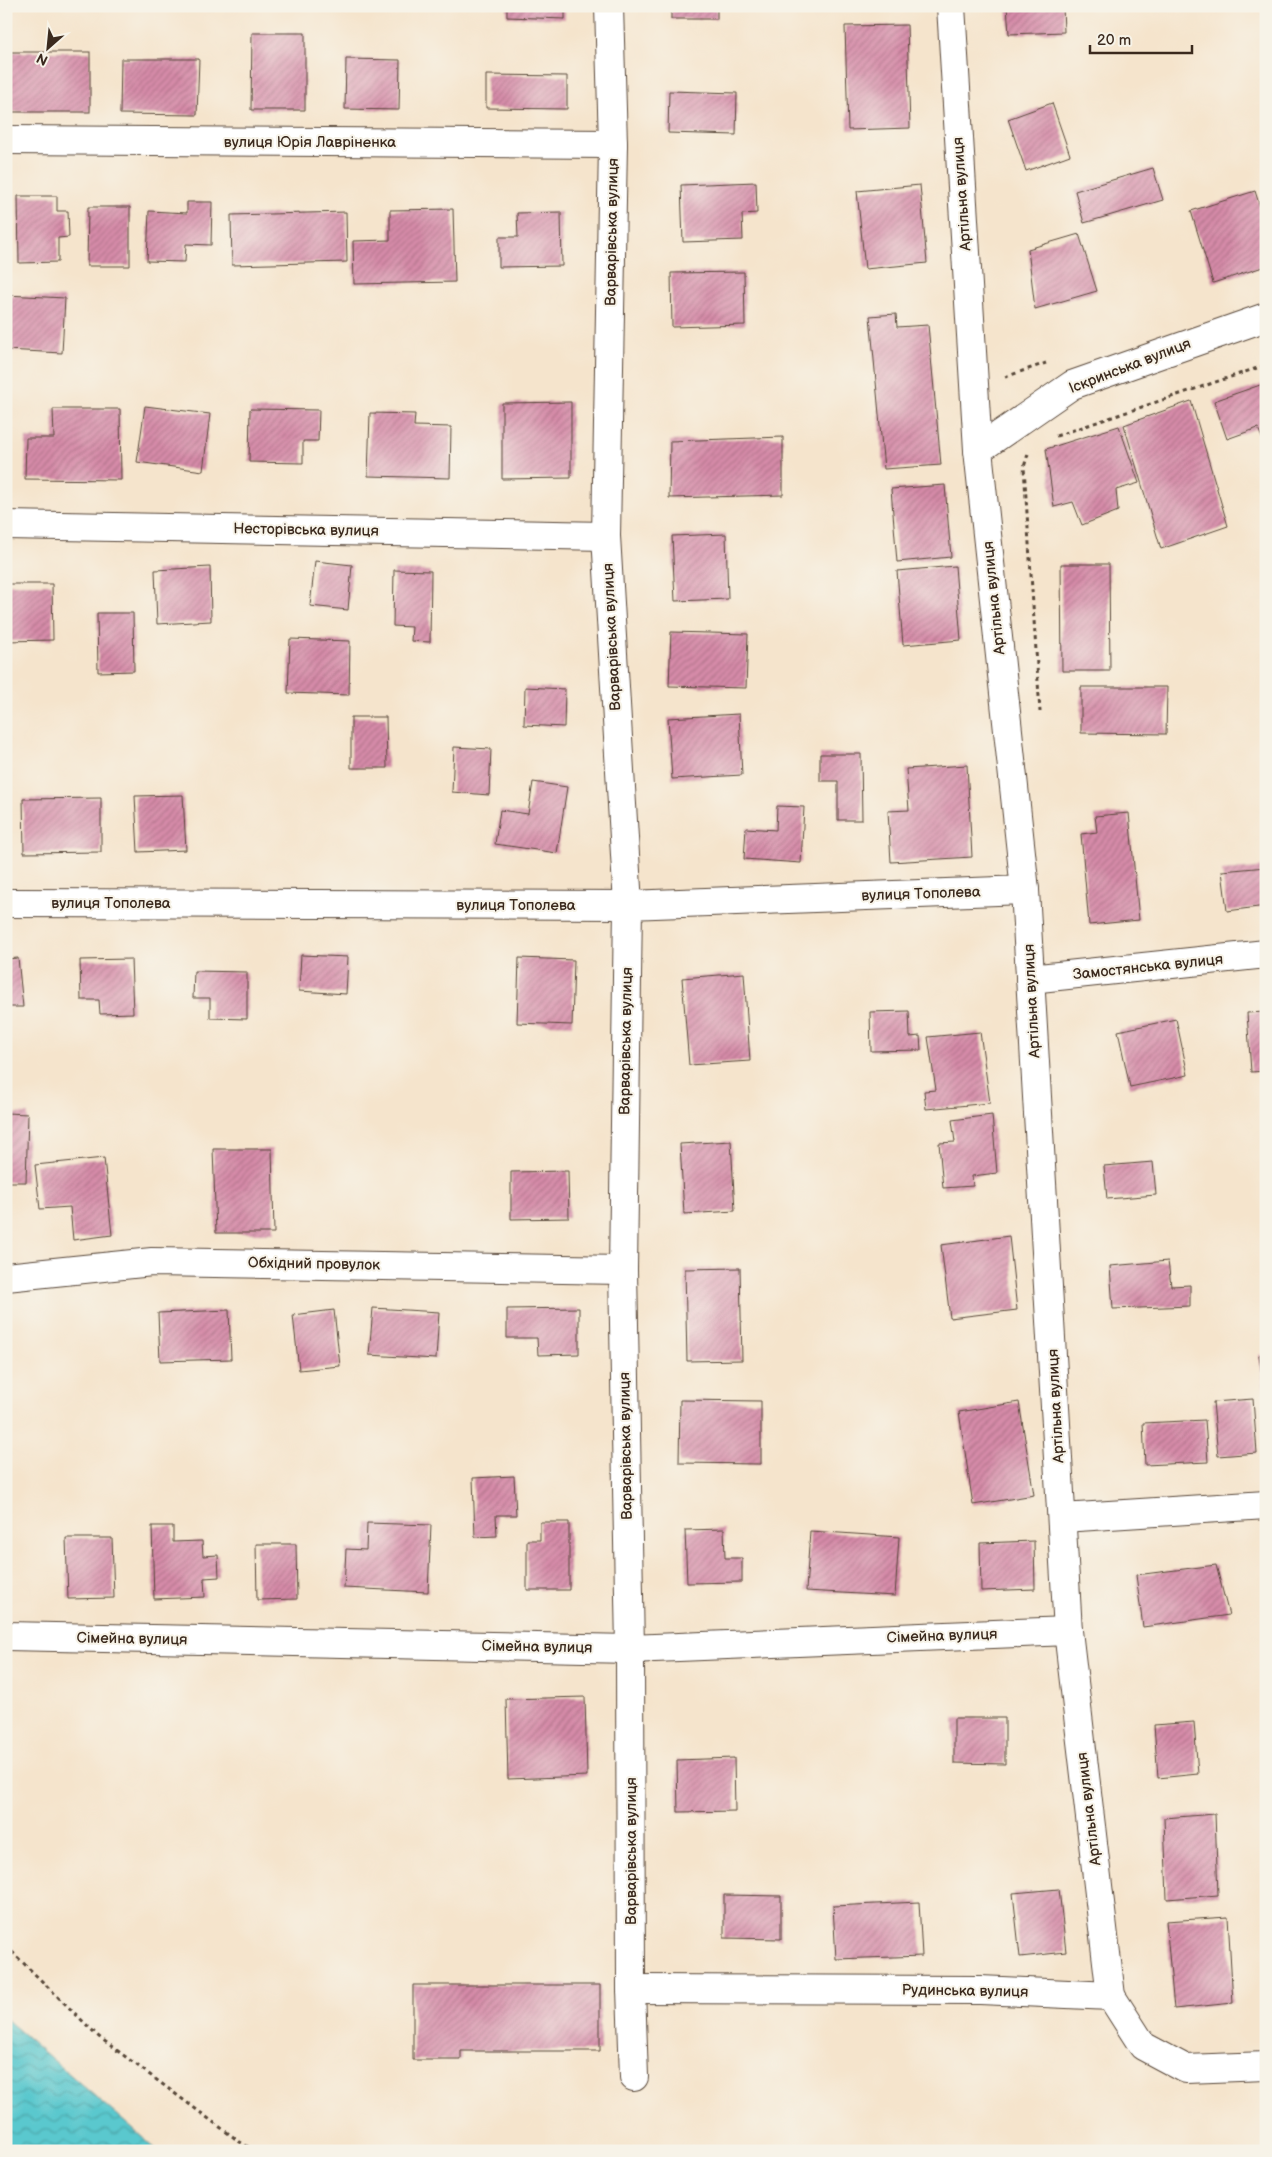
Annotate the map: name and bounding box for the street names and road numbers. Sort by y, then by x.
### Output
street label: вулиця Юрія Лавріненка [224,133,396,152]
street label: Артільна вулиця [949,136,976,253]
street label: Варварівська вулиця [601,158,623,306]
street label: Іскринська вулиця [1066,334,1194,398]
street label: Несторівська вулиця [233,519,379,541]
street label: Артільна вулиця [979,540,1010,657]
street label: Варварівська вулиця [599,563,625,711]
street label: вулиця Тополева [861,882,981,906]
street label: вулиця Тополева [51,894,171,913]
street label: вулиця Тополева [456,896,576,915]
street label: Артільна вулиця [1020,944,1045,1059]
street label: Замостянська вулиця [1072,950,1224,984]
street label: Варварівська вулиця [615,967,637,1115]
street label: Обхідний провулок [248,1253,380,1275]
street label: Артільна вулиця [1044,1349,1069,1464]
street label: Варварівська вулиця [615,1372,637,1520]
street label: Сімейна вулиця [886,1625,998,1647]
street label: Сімейна вулиця [76,1629,188,1649]
street label: Сімейна вулиця [481,1637,593,1657]
street label: Артільна вулиця [1073,1751,1106,1868]
street label: Варварівська вулиця [622,1777,641,1925]
street label: Рудинська вулиця [902,1980,1028,2002]

